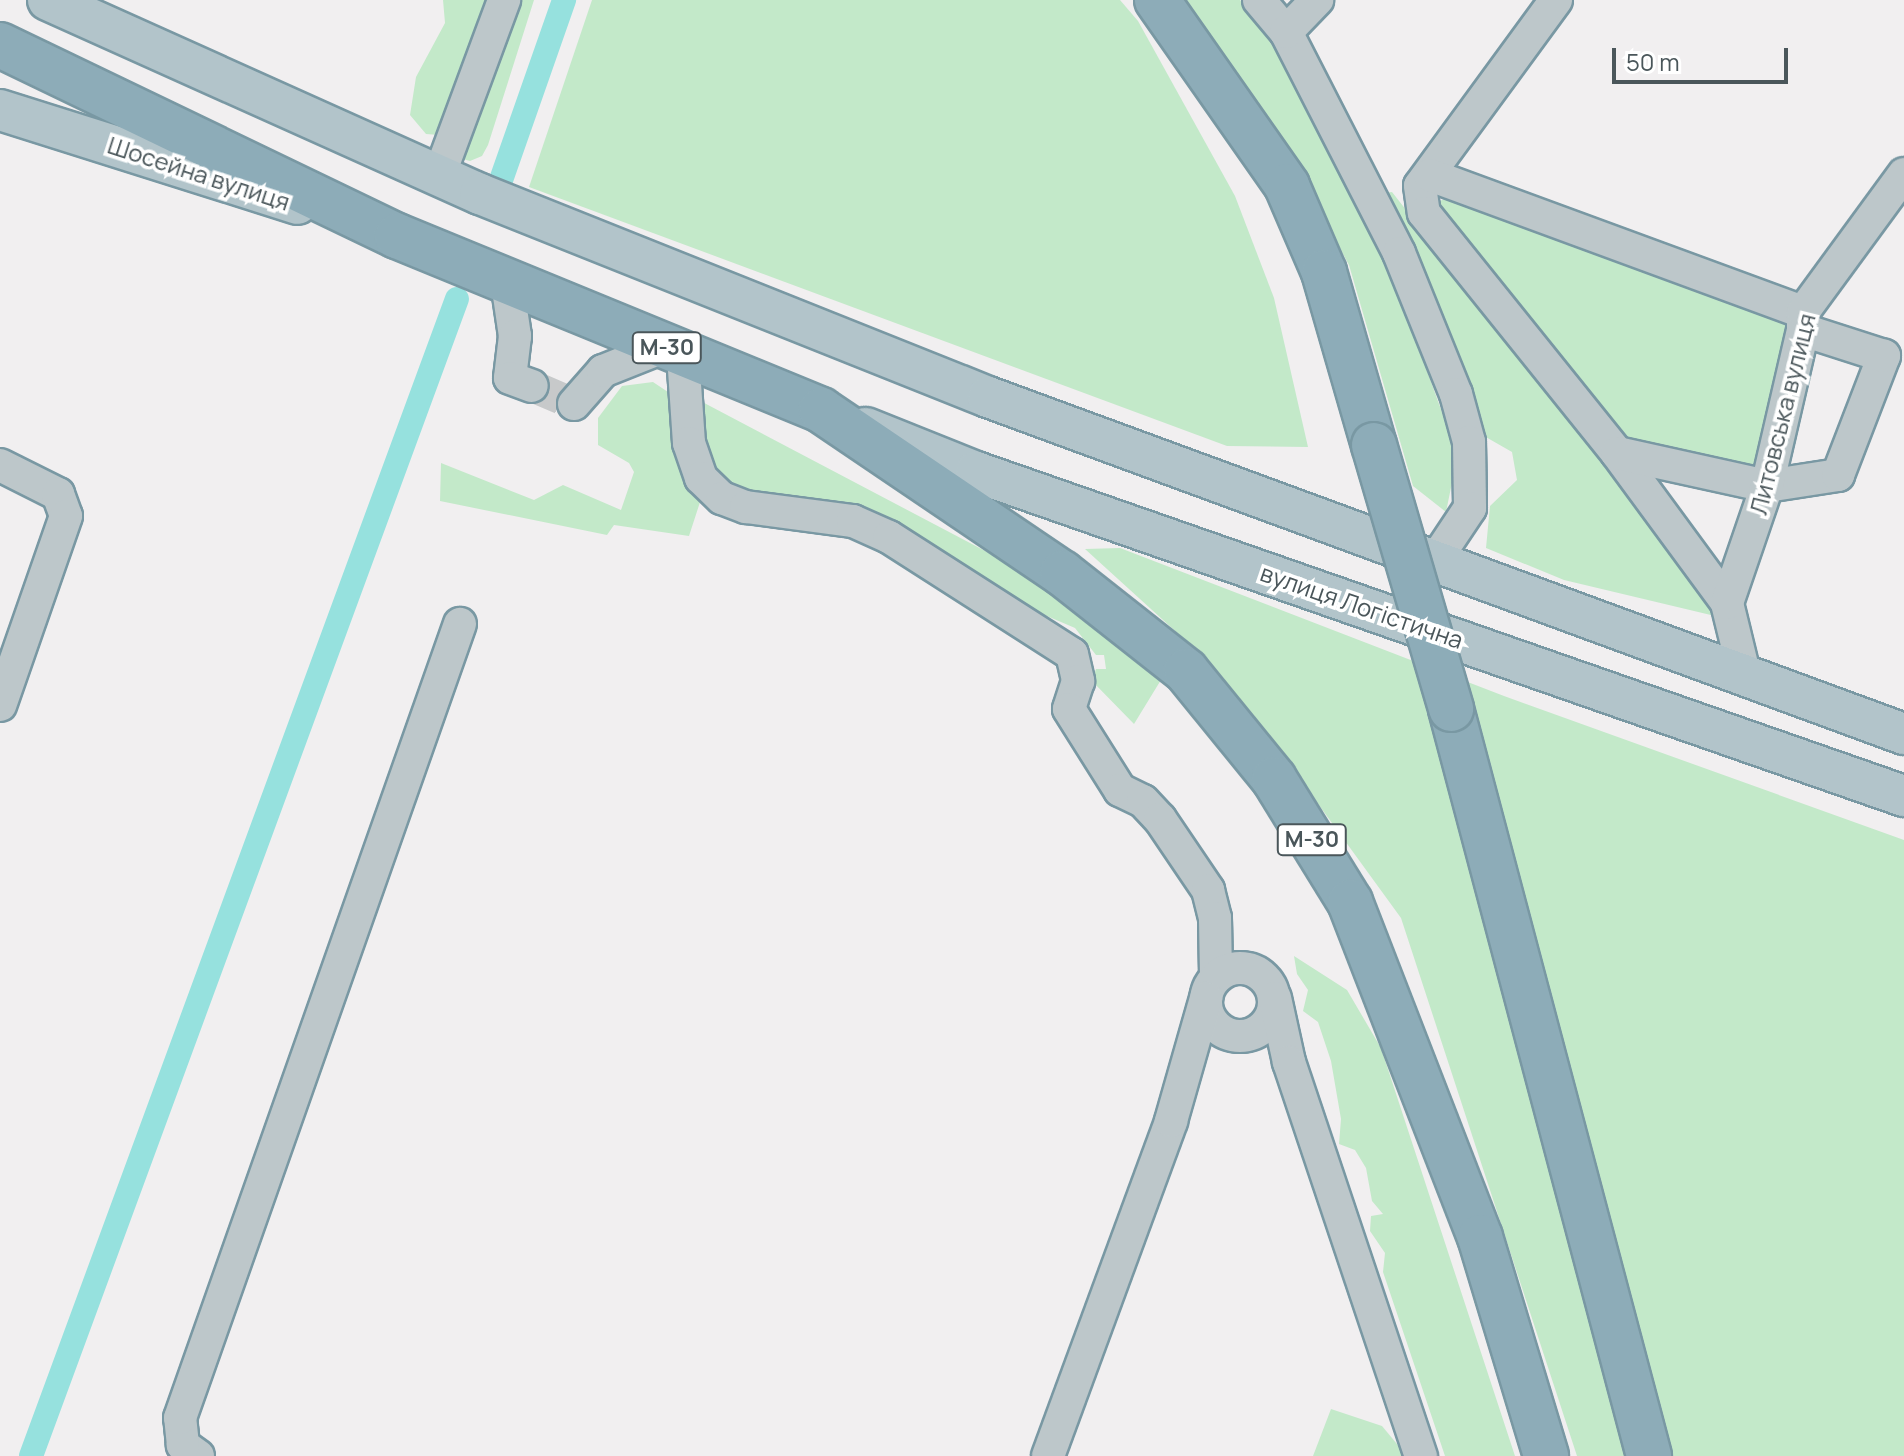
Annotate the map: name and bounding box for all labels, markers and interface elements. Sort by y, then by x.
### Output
scale bar [1616,32,1792,82]
text: 50 m [1626,45,1680,78]
street label: Шосейна вулиця [104,130,294,216]
street label: Литовська вулиця [1743,311,1821,517]
road number: М-30 [631,330,703,366]
street label: вулиця Логістична [1257,558,1467,654]
road number: М-30 [1276,822,1348,858]

